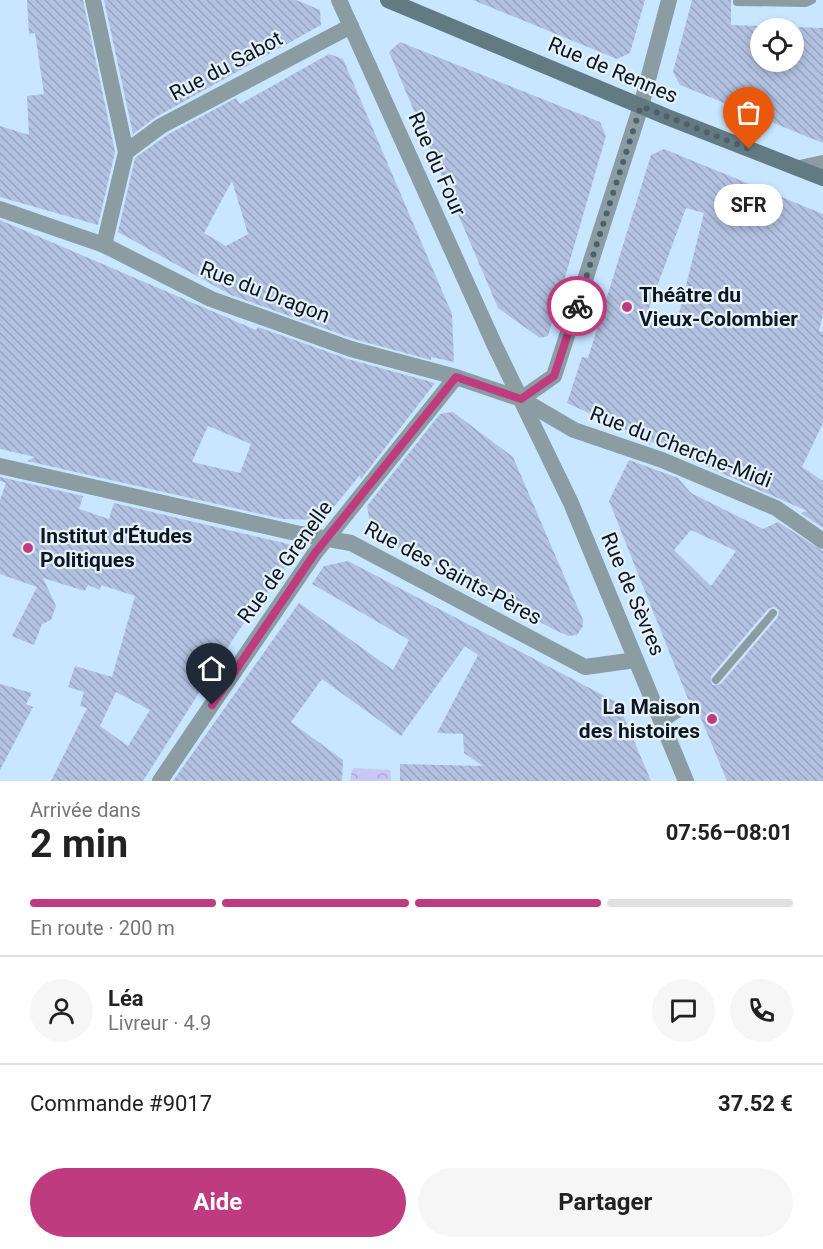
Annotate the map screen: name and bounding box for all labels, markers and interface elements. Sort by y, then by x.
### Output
map controls [750,18,804,72]
button: locate [750,18,804,72]
street label: Rue du Sabot [166,26,286,106]
street label: Rue de Rennes [545,32,681,108]
pin [723,87,774,149]
icon: bag [732,96,765,129]
street label: Rue du Four [403,108,471,220]
callout: SFR [714,185,783,227]
text: SFR [730,193,767,217]
street label: Rue du Dragon [197,256,333,328]
courier [547,276,607,336]
place label: Théâtre du Vieux-Colombier [639,283,798,331]
icon: bike [561,290,594,323]
marker: Théâtre du Vieux-Colombier [620,300,634,314]
street label: Rue du Cherche-Midi [587,401,775,493]
street label: Rue de Grenelle [233,496,337,628]
street label: Rue des Saints-Pères [360,516,546,630]
place label: Institut d'Études Politiques [40,524,193,572]
street label: Rue de Sèvres [596,529,670,659]
marker: Institut d'Études Politiques [21,541,35,555]
pin [186,643,237,705]
icon: home [195,652,228,685]
place label: La Maison des histoires [579,695,700,743]
marker: La Maison des histoires [705,712,719,726]
text: Arrivée dans [30,798,141,822]
text: 07:56–08:01 [666,820,793,845]
text: 2 min [30,821,128,867]
text: En route · 200 m [30,916,175,940]
button: person [30,979,93,1042]
button: chat [652,979,715,1042]
button: phone [730,979,793,1042]
text: Léa [108,986,144,1011]
text: Livreur · 4.9 [108,1011,211,1035]
text: Commande #9017 [30,1091,212,1116]
text: 37.52 € [718,1091,793,1116]
button: Aide [30,1168,406,1237]
button: Partager [418,1168,793,1237]

